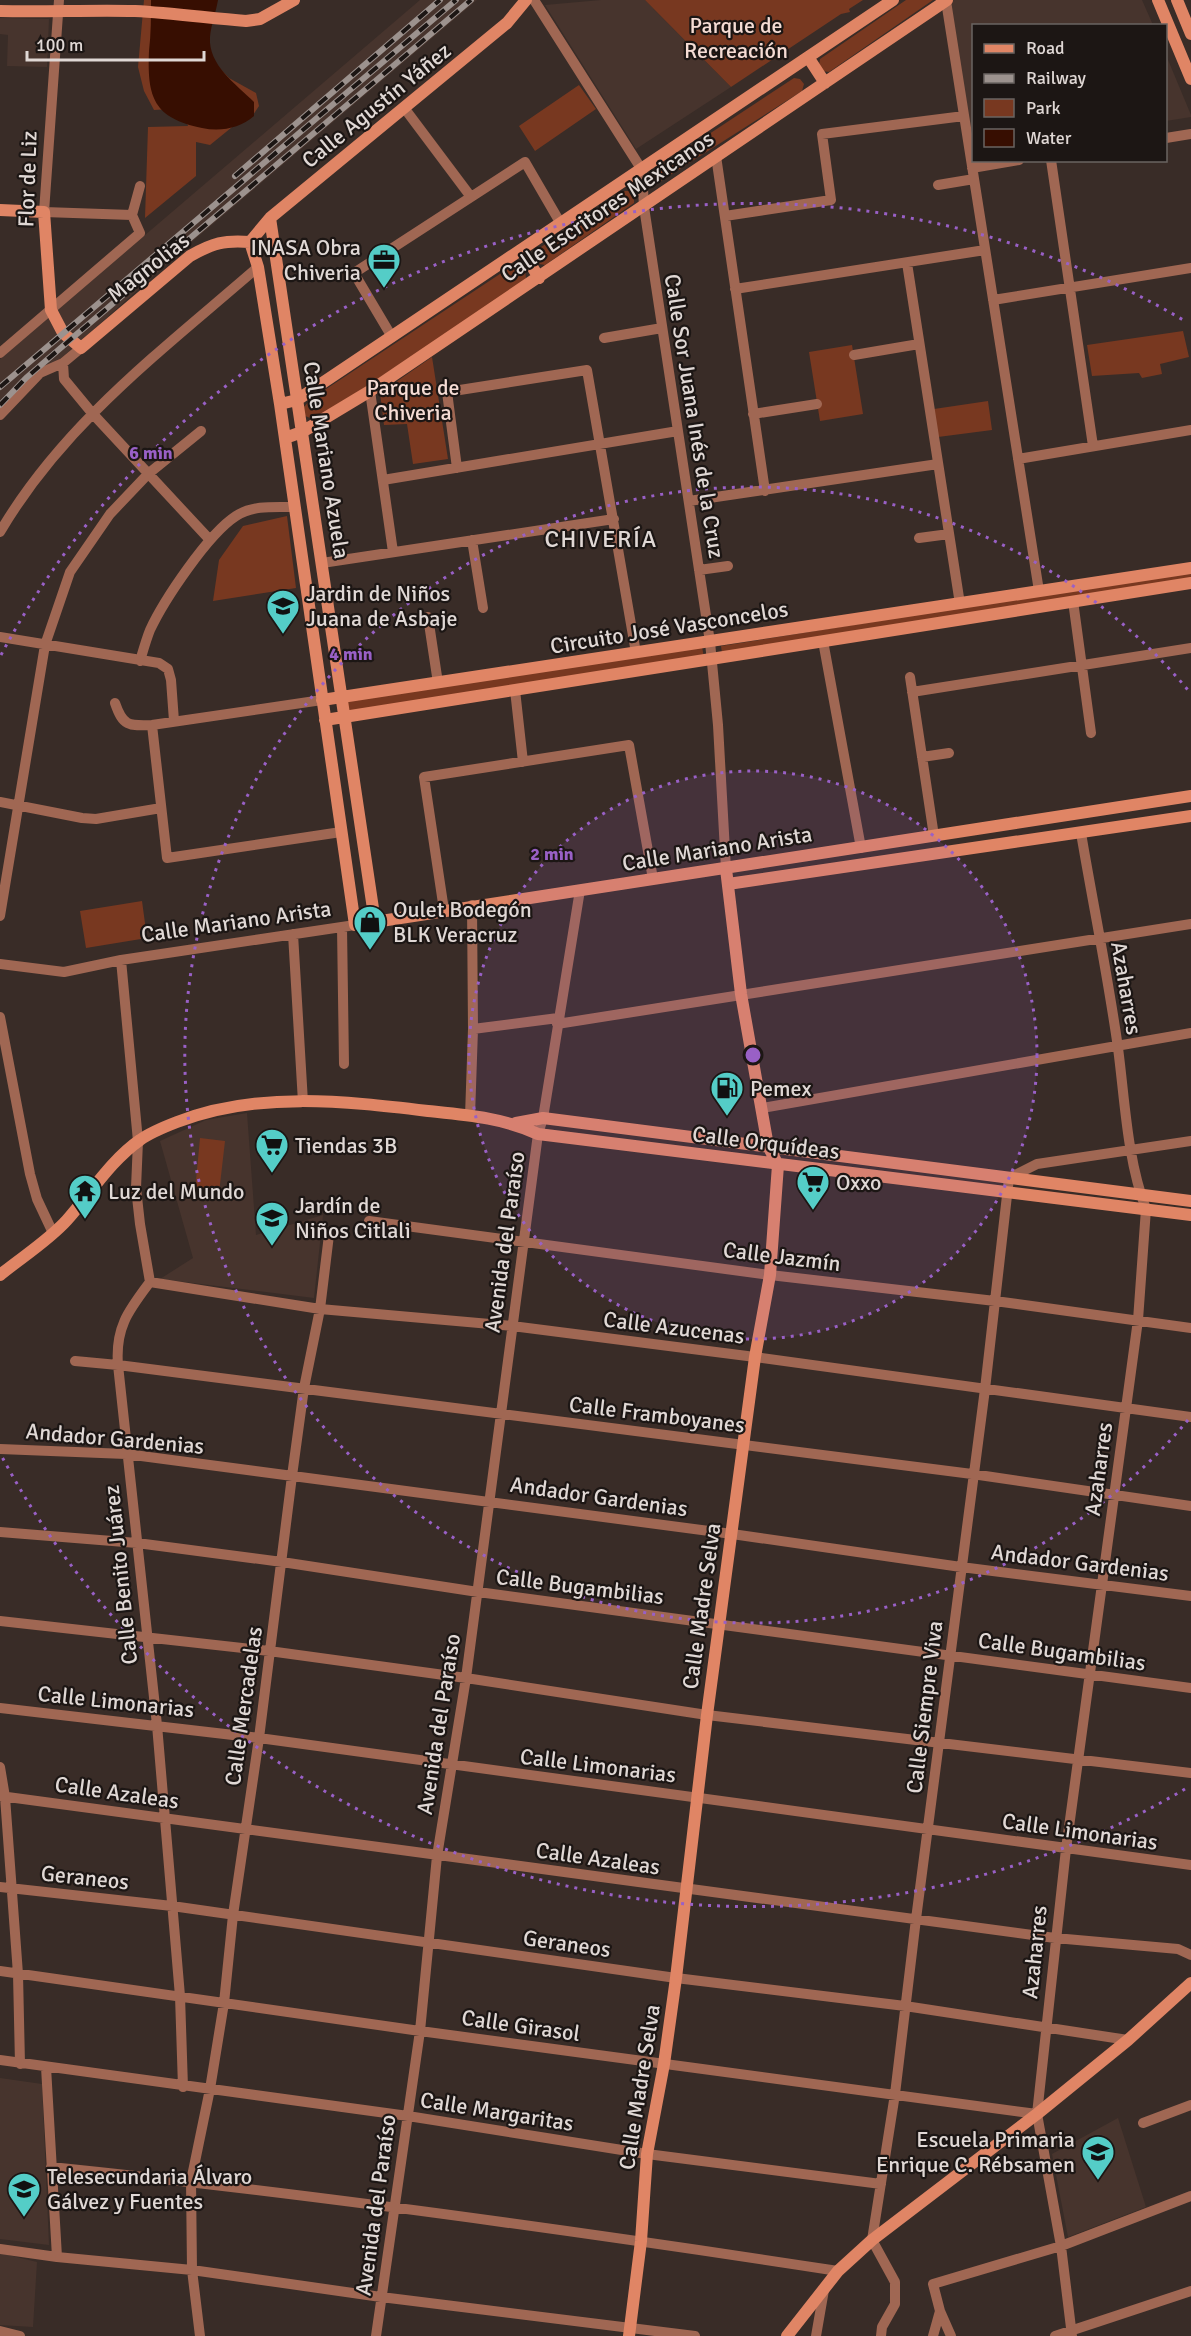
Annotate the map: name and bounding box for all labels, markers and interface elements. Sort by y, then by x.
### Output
park label: Parque de Recreación [684,12,788,64]
scale bar [27,24,204,62]
legend [972,24,1167,162]
text: 100 m [36,34,83,56]
street label: Calle Agustín Yáñez [296,37,456,174]
text: Road [1026,37,1065,59]
text: Railway [1026,67,1087,89]
text: Park [1026,97,1061,119]
street label: Calle Escritores Mexicanos [496,125,719,288]
text: Water [1026,127,1072,149]
street label: Flor de Liz [12,130,43,228]
street label: Magnolias [102,227,195,308]
place label: INASA Obra Chiveria [250,234,361,286]
office icon: INASA Obra Chiveria [366,242,402,289]
street label: Calle Sor Juana Inés de la Cruz [659,272,730,560]
street label: Calle Mariano Azuela [298,360,355,561]
park label: Parque de Chiveria [366,374,460,426]
text: 6 min [129,442,173,464]
district label: CHIVERÍA [544,524,658,554]
place label: Jardin de Niños Juana de Asbaje [306,580,458,632]
school or university icon: Jardin de Niños Juana de Asbaje [265,588,301,635]
street label: Circuito José Vasconcelos [548,595,790,660]
text: 4 min [329,643,373,665]
street label: Calle Mariano Arista [620,820,814,877]
text: 2 min [530,843,574,865]
street label: Calle Mariano Arista [139,895,333,948]
place label: Oulet Bodegón BLK Veracruz [393,896,532,948]
shop icon: Oulet Bodegón BLK Veracruz [352,904,388,951]
street label: Azaharres [1105,939,1148,1037]
centre of rings [743,1045,763,1065]
fuel station icon: Pemex [709,1070,745,1117]
place label: Pemex [750,1075,812,1102]
street label: Calle Orquídeas [691,1120,841,1165]
supermarket icon: Tiendas 3B [254,1127,290,1174]
place label: Tiendas 3B [295,1132,397,1159]
street label: Avenida del Paraíso [478,1150,531,1334]
supermarket icon: Oxxo [795,1164,831,1211]
place label: Oxxo [836,1169,882,1196]
temple icon: Luz del Mundo [67,1173,103,1220]
place label: Luz del Mundo [108,1178,245,1205]
place label: Jardín de Niños Citlali [295,1192,411,1244]
school or university icon: Jardín de Niños Citlali [254,1200,290,1247]
street label: Calle Jazmín [722,1236,842,1277]
street label: Calle Azucenas [602,1305,746,1350]
street label: Calle Framboyanes [568,1390,746,1439]
street label: Andador Gardenias [25,1417,205,1460]
street label: Azaharres [1079,1421,1118,1517]
street label: Andador Gardenias [509,1471,689,1522]
street label: Calle Benito Juárez [98,1484,143,1666]
street label: Calle Madre Selva [676,1521,727,1691]
street label: Andador Gardenias [990,1538,1170,1587]
street label: Calle Bugambilias [494,1563,665,1610]
street label: Calle Siempre Viva [900,1619,949,1795]
street label: Calle Mercadelas [219,1625,268,1787]
street label: Calle Bugambilias [976,1626,1147,1677]
street label: Avenida del Paraíso [411,1632,466,1816]
street label: Calle Limonarias [36,1680,195,1723]
street label: Calle Limonarias [518,1743,677,1788]
street label: Calle Azaleas [53,1770,181,1815]
street label: Calle Limonarias [1000,1807,1160,1856]
street label: Calle Azaleas [534,1836,662,1881]
street label: Geraneos [40,1859,130,1896]
street label: Azaharres [1016,1904,1053,2000]
street label: Geraneos [521,1924,613,1963]
street label: Calle Madre Selva [613,2002,666,2172]
street label: Calle Girasol [460,2004,582,2047]
street label: Calle Margaritas [418,2086,576,2137]
street label: Avenida del Paraíso [349,2113,402,2297]
place label: Escuela Primaria Enrique C. Rébsamen [876,2126,1075,2178]
school or university icon: Escuela Primaria Enrique C. Rébsamen [1080,2134,1116,2181]
place label: Telesecundaria Álvaro Gálvez y Fuentes [47,2163,252,2215]
school or university icon: Telesecundaria Álvaro Gálvez y Fuentes [6,2171,42,2218]

